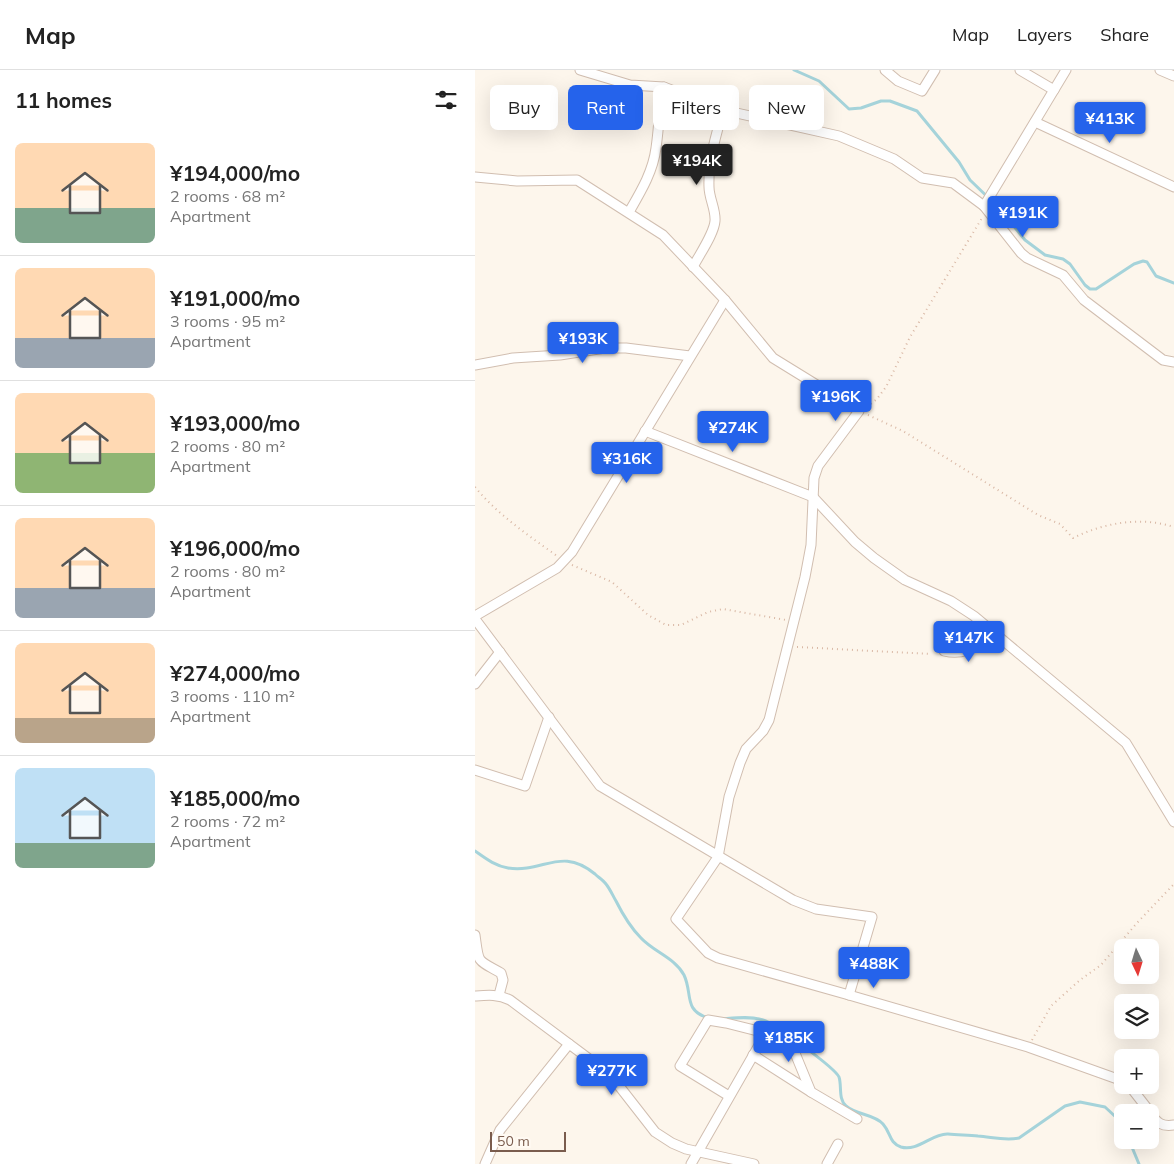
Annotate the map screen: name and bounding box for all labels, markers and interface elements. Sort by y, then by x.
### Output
text: Map [25,20,76,50]
text: Map [952,23,989,46]
text: Layers [1017,23,1072,46]
text: Share [1100,23,1149,46]
chip: Buy [490,85,558,130]
chip: Rent [568,85,643,130]
chip: Filters [653,85,739,130]
chip: New [749,85,824,130]
icon: filters [432,86,460,114]
text: 11 homes [15,87,112,113]
pin: ¥413K [1075,102,1145,144]
text: ¥413K [1085,108,1135,128]
pin: ¥194K [662,144,732,186]
text: ¥194K [672,150,722,170]
text: ¥194,000/mo [170,160,300,186]
icon: home [55,163,115,223]
text: 2 rooms · 68 m² [170,186,285,206]
pin: ¥191K [988,196,1058,238]
text: ¥191K [998,202,1048,222]
text: Apartment [170,206,251,226]
text: ¥191,000/mo [170,285,300,311]
icon: home [55,288,115,348]
text: 3 rooms · 95 m² [170,311,285,331]
pin: ¥193K [548,322,618,364]
text: ¥193K [558,328,608,348]
text: Apartment [170,331,251,351]
pin: ¥196K [801,380,871,422]
text: ¥196K [811,386,861,406]
text: ¥193,000/mo [170,410,300,436]
pin: ¥274K [698,410,768,453]
icon: home [55,413,115,473]
text: ¥274K [708,417,758,437]
text: 2 rooms · 80 m² [170,436,285,456]
pin: ¥316K [592,442,662,484]
text: ¥316K [602,448,652,468]
text: Apartment [170,456,251,476]
text: ¥196,000/mo [170,535,300,561]
icon: home [55,538,115,598]
text: 2 rooms · 80 m² [170,561,285,581]
text: Apartment [170,581,251,601]
pin: ¥147K [934,620,1004,663]
text: ¥147K [944,627,994,647]
text: ¥274,000/mo [170,660,300,686]
icon: home [55,663,115,723]
text: 3 rooms · 110 m² [170,686,295,706]
text: Apartment [170,706,251,726]
text: ¥185,000/mo [170,785,300,811]
icon: home [55,788,115,848]
text: 2 rooms · 72 m² [170,811,285,831]
text: Apartment [170,831,251,851]
north arrow [1114,939,1159,984]
map controls [1114,939,1159,1149]
pin: ¥488K [839,946,909,989]
text: ¥488K [849,953,899,973]
button: layers [1114,994,1159,1039]
pin: ¥185K [754,1020,824,1063]
text: ¥185K [764,1027,814,1047]
button: + [1114,1049,1159,1094]
pin: ¥277K [577,1054,647,1096]
text: ¥277K [587,1060,637,1080]
button: − [1114,1104,1159,1149]
scale bar [490,1129,566,1152]
text: 50 m [497,1132,530,1150]

